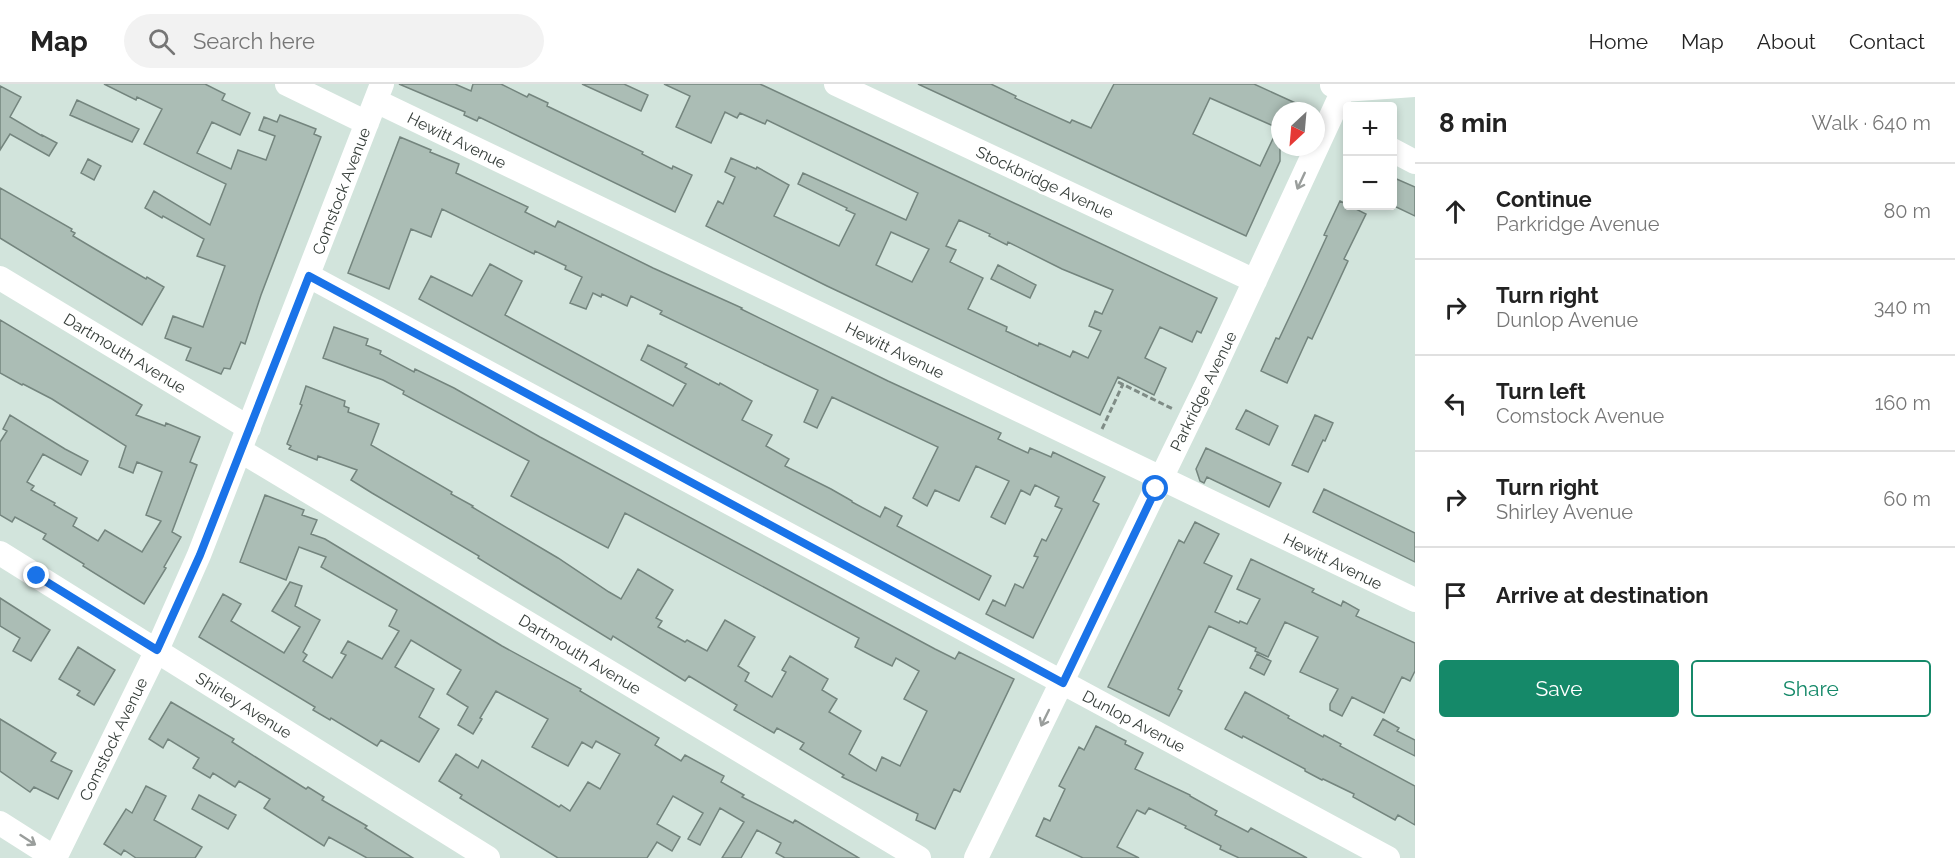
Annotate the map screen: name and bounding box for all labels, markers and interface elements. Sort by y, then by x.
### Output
search box [124,14,544,68]
text: Map [30,25,88,58]
icon: search [145,25,178,58]
text: Search here [193,28,315,54]
text: Home [1589,29,1648,54]
text: Map [1681,29,1724,54]
text: About [1757,29,1816,54]
text: Contact [1849,29,1925,54]
north arrow [1271,102,1325,156]
map controls [1343,102,1397,210]
button: + [1343,102,1397,156]
street label: Hewitt Avenue [404,108,509,173]
text: 8 min [1439,108,1507,138]
text: Walk · 640 m [1812,111,1931,135]
street label: Comstock Avenue [308,125,374,257]
street label: Stockbridge Avenue [973,142,1117,223]
button: − [1343,156,1397,210]
one-way arrow [1295,172,1306,190]
text: Continue [1496,186,1592,212]
icon: ahead [1439,195,1472,228]
text: 80 m [1883,199,1931,223]
text: Parkridge Avenue [1496,212,1659,236]
text: Turn right [1496,282,1599,308]
icon: right [1439,291,1472,324]
text: 340 m [1874,295,1931,319]
text: Dunlop Avenue [1496,308,1638,332]
street label: Dartmouth Avenue [60,309,189,397]
street label: Hewitt Avenue [842,318,947,383]
street label: Parkridge Avenue [1166,328,1241,454]
text: Turn left [1496,378,1586,404]
icon: left [1439,387,1472,420]
text: 160 m [1875,391,1931,415]
text: Comstock Avenue [1496,404,1664,428]
text: Turn right [1496,474,1599,500]
route start [1142,475,1168,501]
icon: right [1439,483,1472,516]
text: 60 m [1883,487,1931,511]
text: Shirley Avenue [1496,500,1633,524]
street label: Hewitt Avenue [1280,529,1385,594]
route end [23,562,49,588]
icon: arrive [1439,579,1472,612]
text: Arrive at destination [1496,582,1709,608]
street label: Dartmouth Avenue [515,610,644,698]
button: Save [1439,660,1679,717]
button: Share [1691,660,1931,717]
street label: Shirley Avenue [192,668,295,743]
street label: Comstock Avenue [75,675,152,804]
street label: Dunlop Avenue [1079,686,1188,757]
one-way arrow [1039,708,1051,726]
one-way arrow [19,834,36,847]

